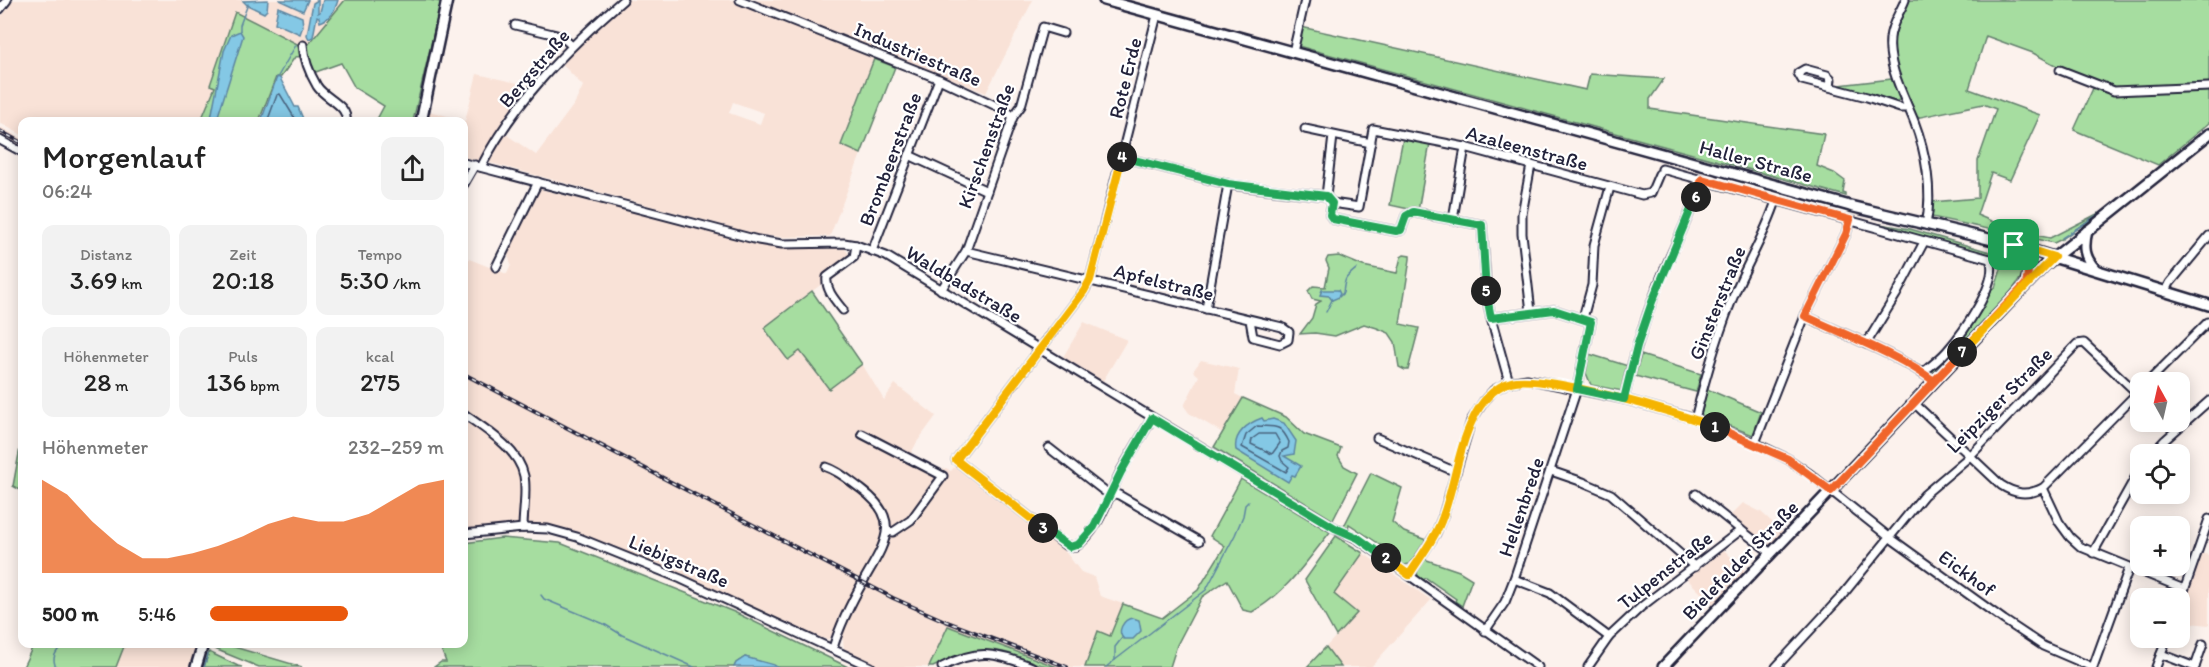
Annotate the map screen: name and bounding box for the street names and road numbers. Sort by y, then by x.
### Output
street label: Industriestraße [851,16,985,92]
street label: Bergstraße [493,24,575,112]
street label: Rote Erde [1103,35,1147,121]
street label: Kirschenstraße [952,80,1020,212]
street label: Brombeerstraße [853,89,927,229]
street label: Azaleenstraße [1463,120,1591,176]
street label: Haller Straße [1697,134,1815,188]
street label: Waldbadstraße [902,240,1026,328]
street label: Ginsterstraße [1683,243,1751,363]
street label: Apfelstraße [1112,258,1216,306]
street label: Leipziger Straße [1941,342,2057,458]
street label: Hellenbrede [1493,454,1549,560]
street label: Bielefelder Straße [1677,495,1803,625]
street label: Tulpenstraße [1613,526,1717,614]
street label: Liebigstraße [625,529,733,593]
street label: Eickhof [1934,544,2000,602]

